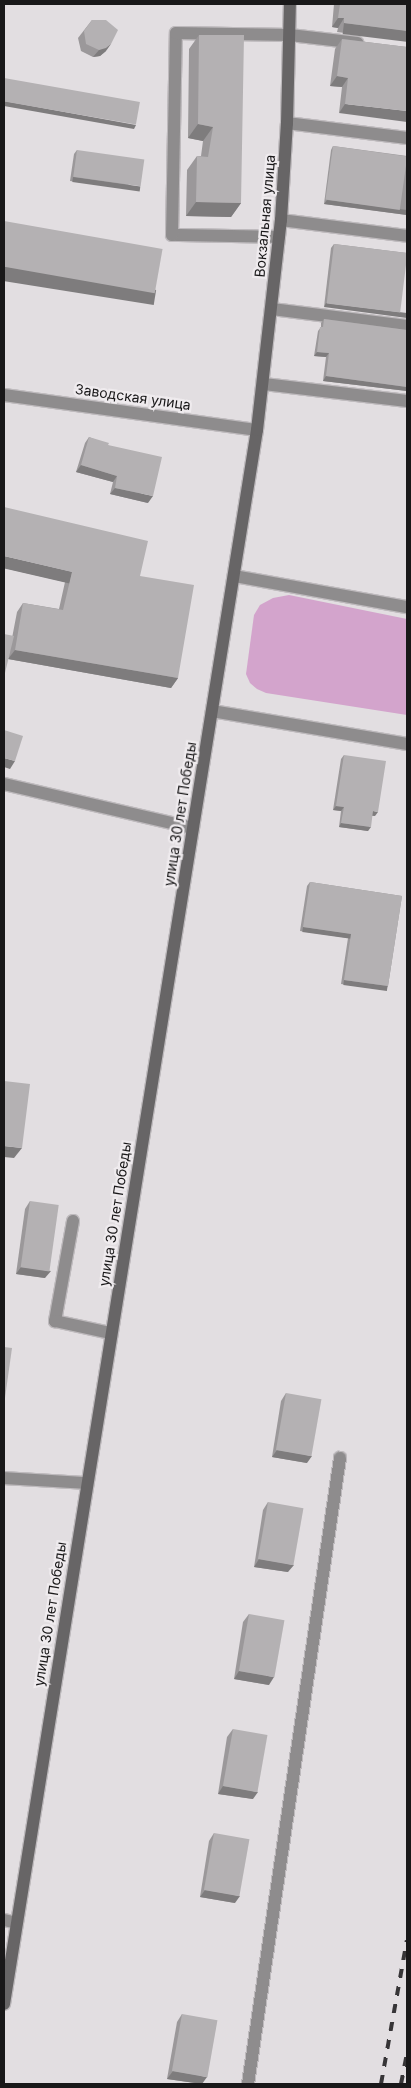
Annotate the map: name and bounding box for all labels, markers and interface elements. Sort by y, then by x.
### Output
street label: Вокзальная улица [251,154,279,278]
street label: Заводская улица [74,381,192,413]
street label: улица 30 лет Победы [160,741,200,887]
street label: улица 30 лет Победы [95,1141,135,1287]
street label: улица 30 лет Победы [30,1541,70,1687]

